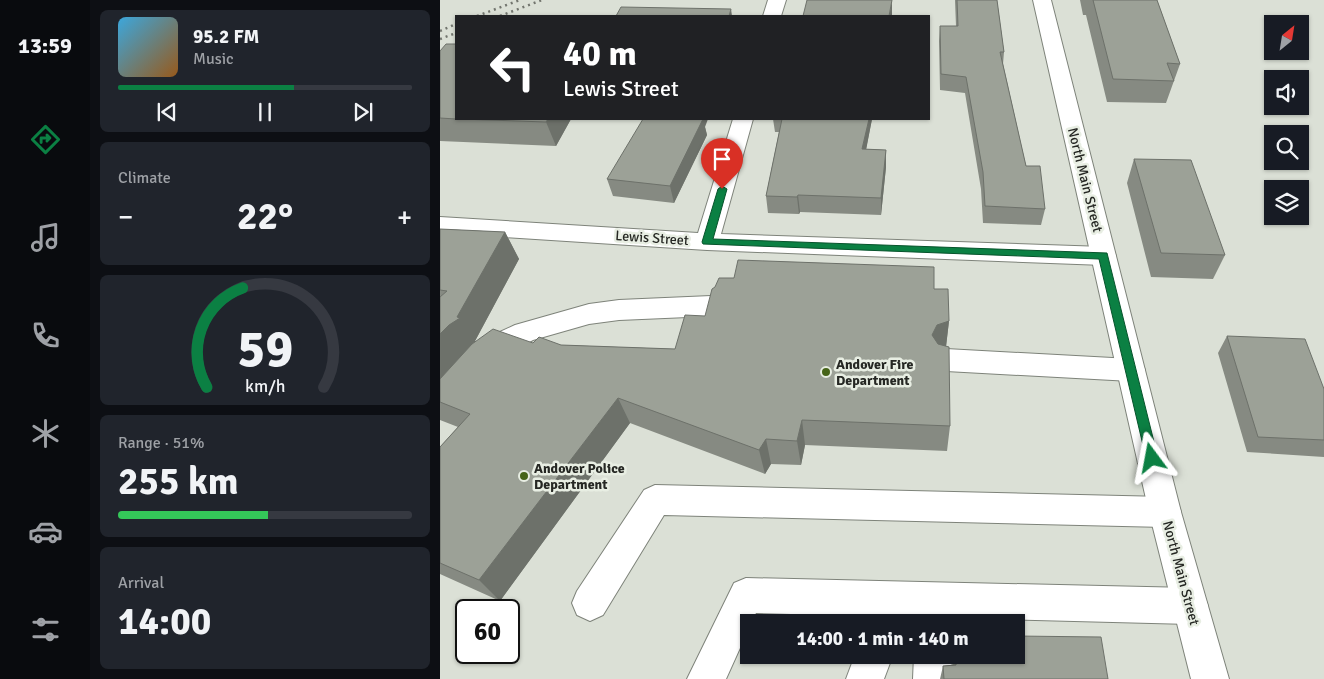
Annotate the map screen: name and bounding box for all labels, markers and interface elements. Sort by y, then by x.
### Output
north arrow [1264,15,1309,60]
map controls [1264,15,1309,225]
text: 95.2 FM [193,25,259,49]
text: 13:59 [18,32,72,59]
text: 40 m [563,32,637,75]
icon: left [480,35,545,100]
text: Music [193,49,234,69]
button: sound [1264,70,1309,115]
text: Lewis Street [563,75,679,102]
icon: previous [153,98,181,126]
icon: pause [251,98,279,126]
icon: next [349,98,377,126]
icon: directions [28,122,63,157]
button: search [1264,125,1309,170]
street label: North Main Street [1064,126,1106,234]
pin [701,138,743,189]
icon: arrive [708,145,736,173]
text: Climate [118,168,171,188]
button: layers [1264,180,1309,225]
text: 22° [237,193,293,240]
text: − [118,200,133,234]
text: + [397,200,412,234]
icon: music [28,220,63,255]
street label: Lewis Street [615,227,689,249]
text: 59 [237,317,293,381]
icon: phone [28,318,63,353]
place label: Andover Fire Department [836,356,914,389]
marker: Andover Fire Department [820,366,832,378]
text: km/h [245,375,285,397]
icon: climate [28,416,63,451]
position arrow [1125,431,1177,483]
text: Range · 51% [118,433,204,453]
text: 255 km [118,458,239,505]
place label: Andover Police Department [534,460,625,493]
marker: Andover Police Department [518,470,530,482]
icon: car [28,514,63,549]
street label: North Main Street [1159,519,1203,627]
text: Arrival [118,573,164,593]
text: 14:00 [118,598,211,645]
speed limit sign: 60 [455,599,520,664]
icon: filters [28,612,63,647]
text: 14:00 · 1 min · 140 m [796,627,969,651]

